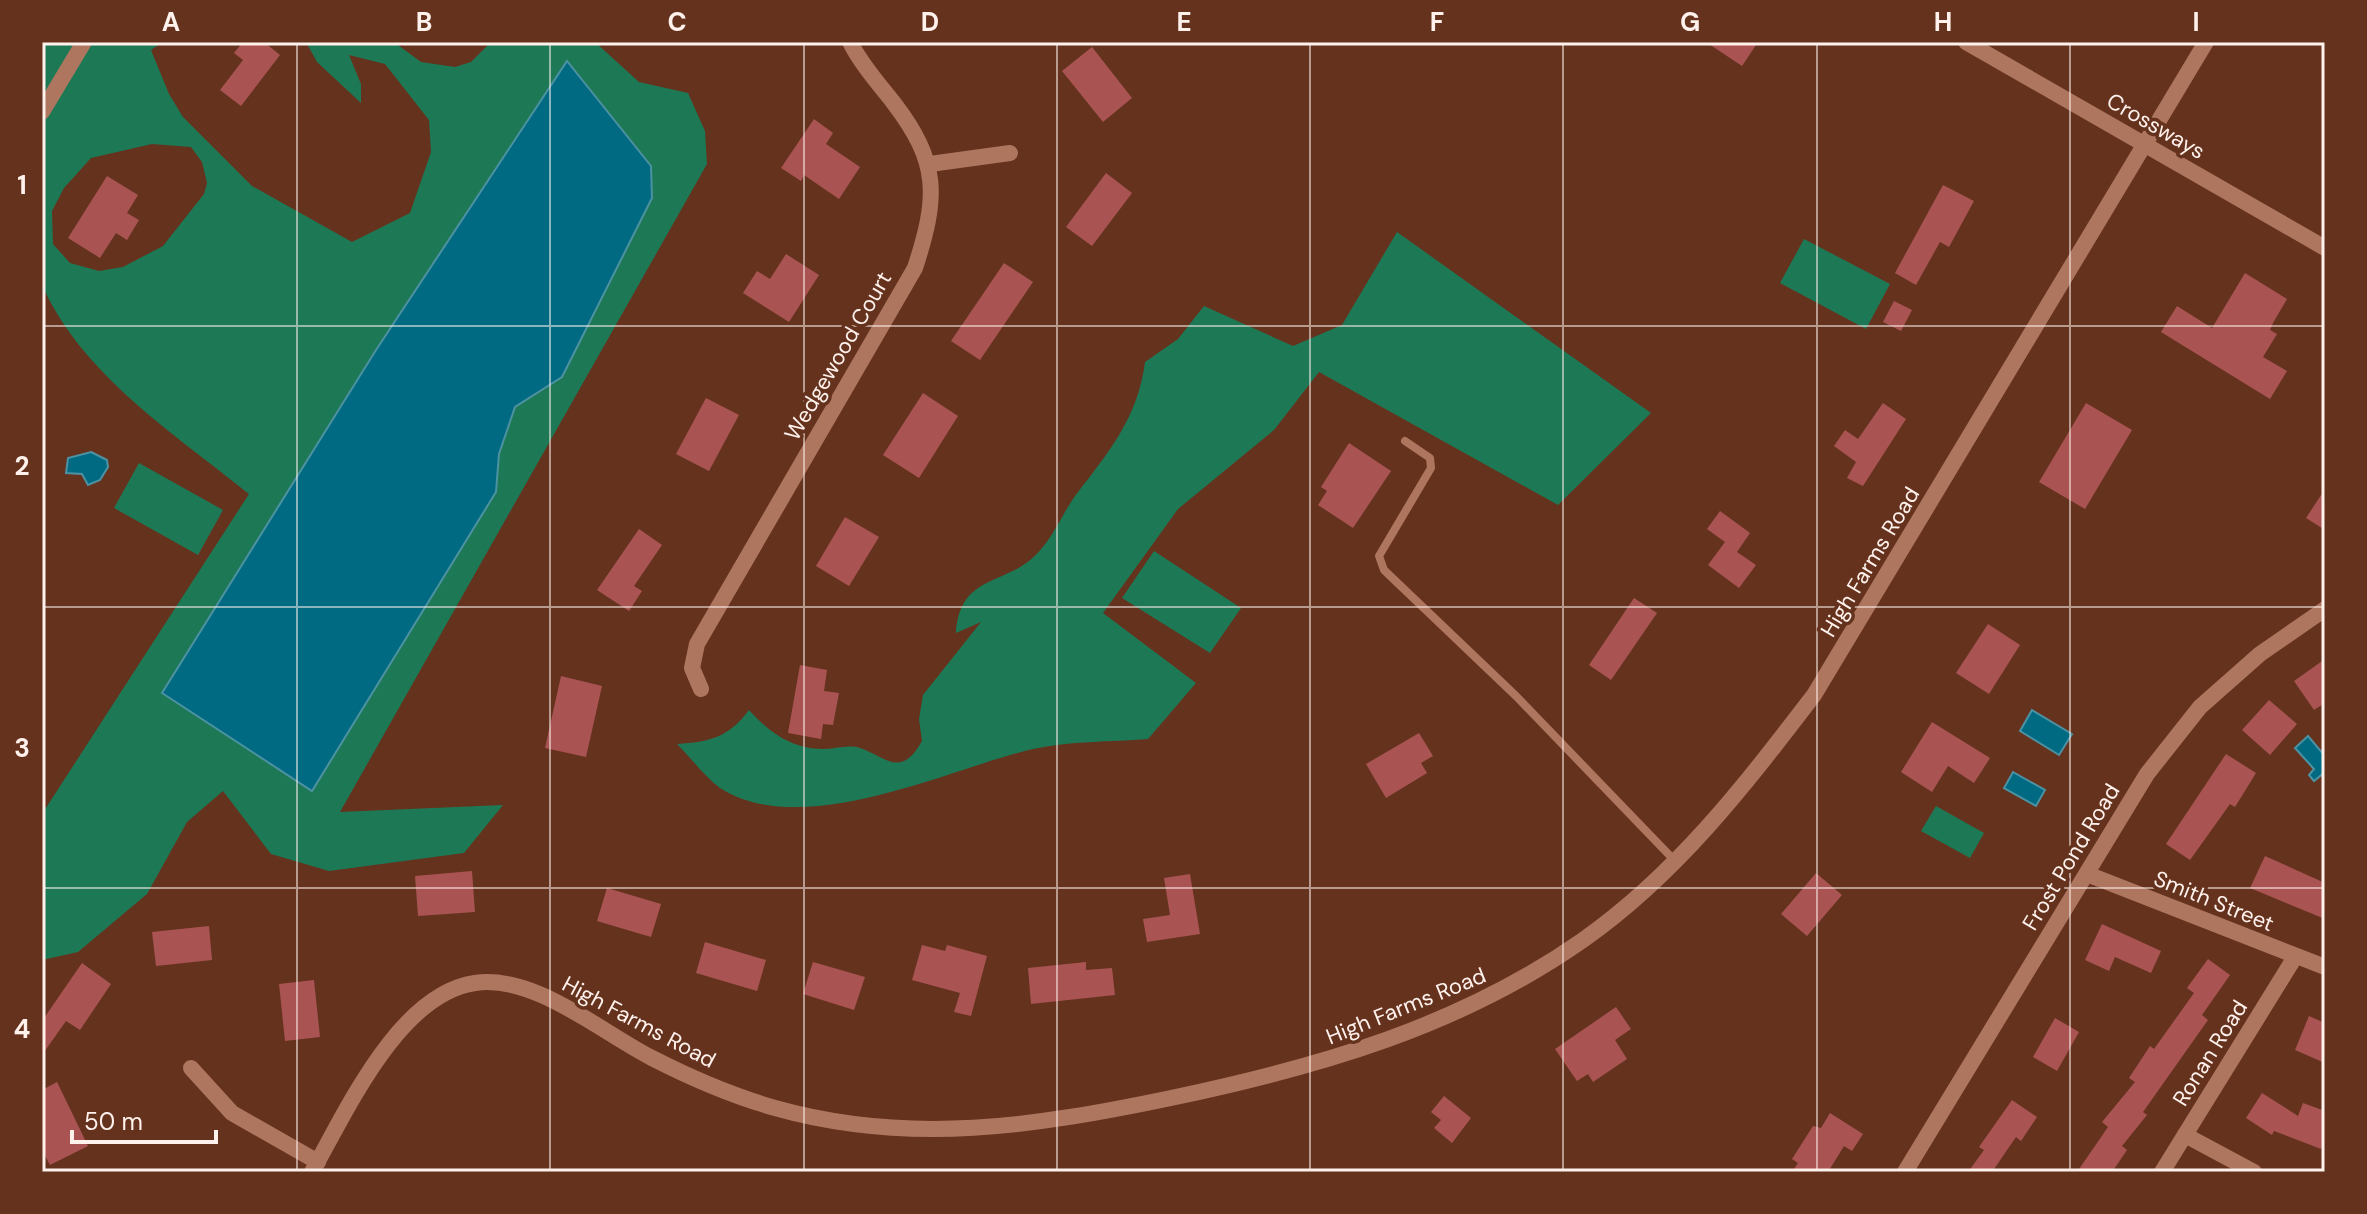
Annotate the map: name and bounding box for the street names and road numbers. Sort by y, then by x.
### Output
street label: Crossways [2102,86,2210,166]
street label: Wedgewood Court [778,266,898,446]
street label: High Farms Road [1814,482,1926,642]
street label: Frost Pond Road [2016,778,2126,936]
street label: Smith Street [2150,864,2278,938]
street label: High Farms Road [1322,961,1490,1051]
street label: High Farms Road [557,969,721,1075]
street label: Ronan Road [2166,995,2254,1111]

